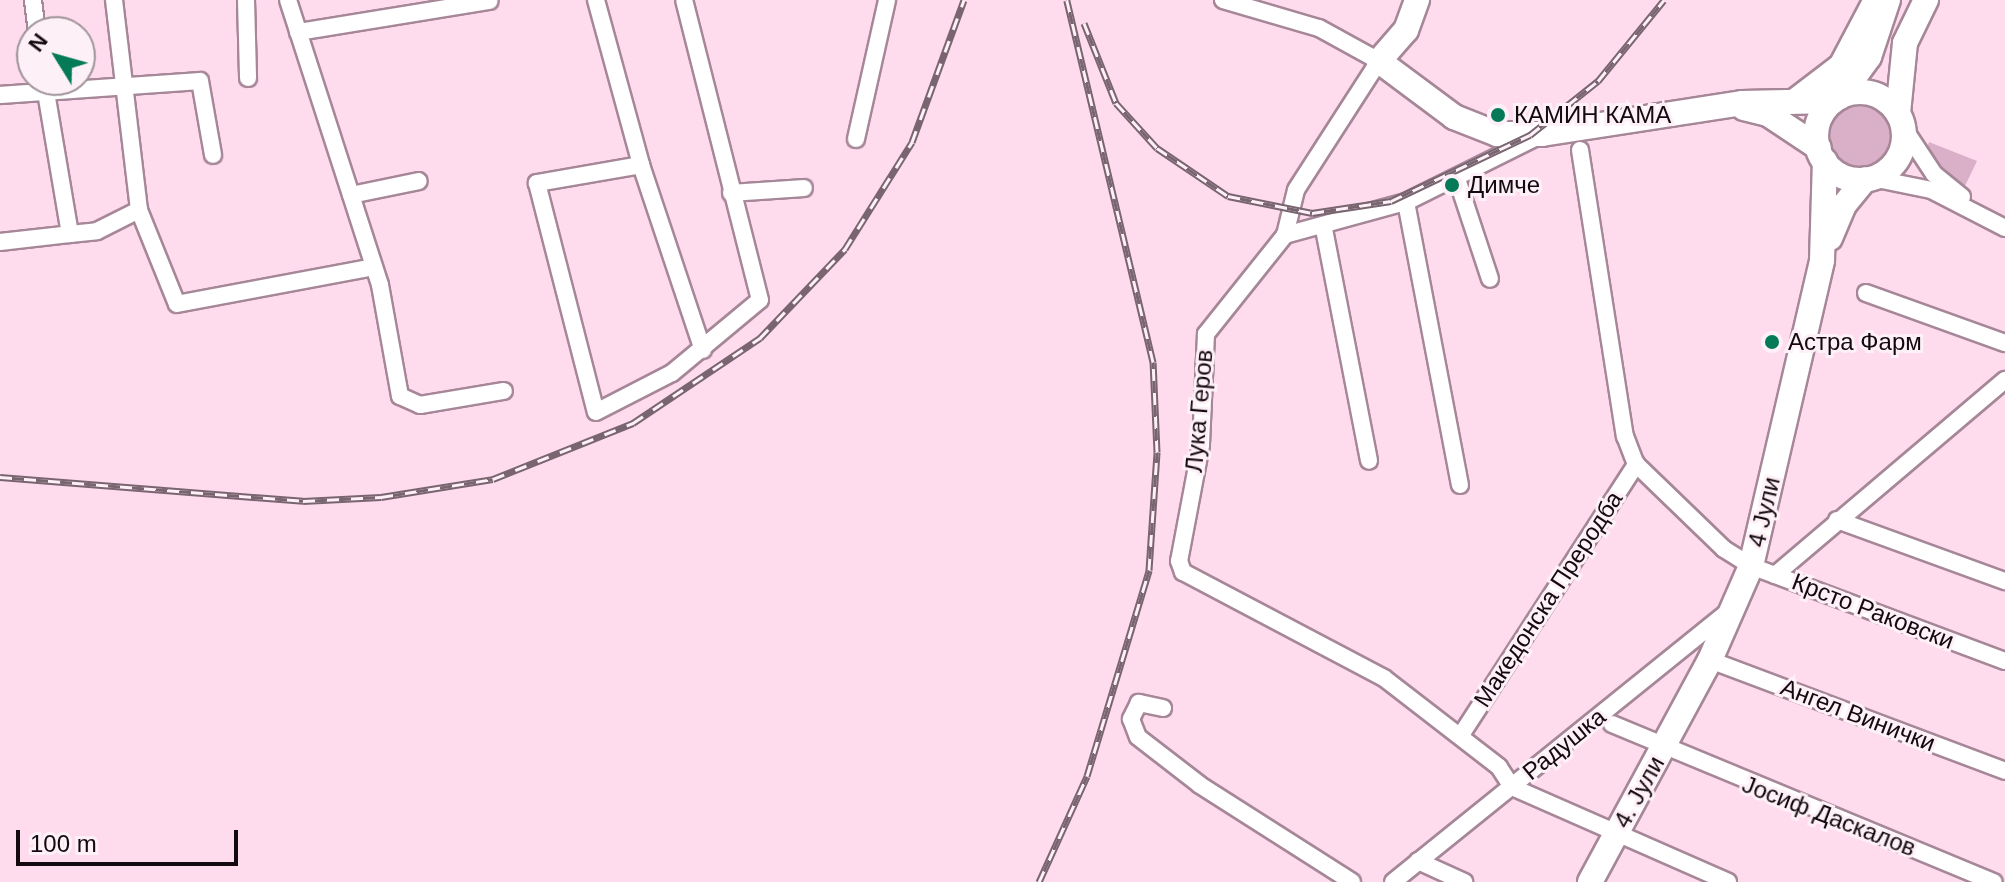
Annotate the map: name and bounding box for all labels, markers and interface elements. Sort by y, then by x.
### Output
north arrow [16,16,96,96]
text: N [23,29,53,56]
place label: КАМИН КАМА [1514,101,1671,129]
marker: КАМИН КАМА [1489,106,1507,124]
place label: Димче [1468,171,1540,199]
marker: Димче [1443,176,1461,194]
place label: Астра Фарм [1788,328,1922,356]
marker: Астра Фарм [1763,333,1781,351]
street label: Лука Геров [1179,348,1219,474]
street label: 4 Јули [1742,474,1786,550]
street label: Македонска Преродба [1467,486,1629,712]
street label: Крсто Раковски [1788,567,1958,655]
street label: Ангел Винички [1777,672,1939,758]
street label: Радушка [1517,702,1611,786]
street label: 4. Јули [1608,751,1670,833]
street label: Јосиф Даскалов [1738,770,1920,862]
scale bar [20,814,242,864]
text: 100 m [30,830,97,857]

